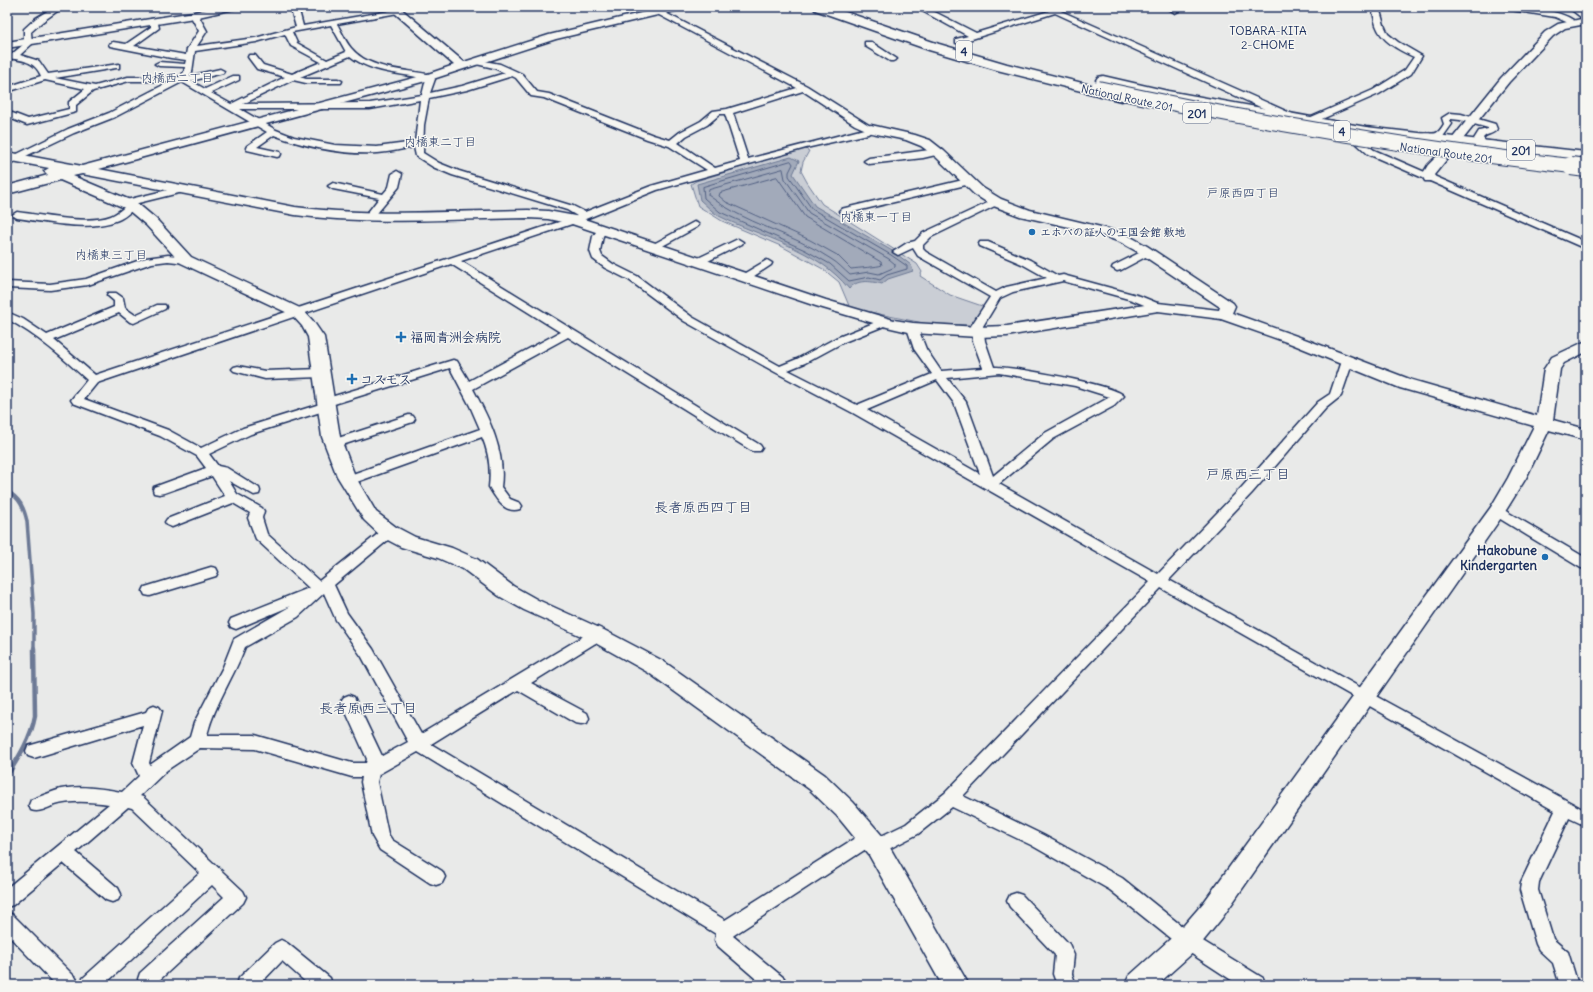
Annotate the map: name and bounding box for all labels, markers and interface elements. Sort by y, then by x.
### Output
district label: TOBARA-KITA 2-CHOME [1229,23,1307,52]
road number: 4 [956,41,972,61]
district label: 内橋西二丁目 [141,70,213,85]
street label: National Route 201 [1080,81,1174,115]
road number: 201 [1183,103,1211,123]
road number: 4 [1334,121,1350,141]
district label: 内橋東二丁目 [404,134,476,149]
street label: National Route 201 [1399,140,1493,166]
road number: 201 [1507,140,1535,160]
district label: 戸原西四丁目 [1207,185,1279,200]
district label: 内橋東一丁目 [840,209,912,224]
place label: エホバの証人の王国会館 敷地 [1040,225,1186,239]
marker: エホバの証人の王国会館 敷地 [1027,227,1037,237]
district label: 内橋東三丁目 [75,247,147,262]
place label: 福岡青洲会病院 [410,329,501,346]
marker: 福岡青洲会病院 [395,331,407,343]
place label: コスモス [360,371,411,388]
marker: コスモス [347,374,357,384]
district label: 戸原西三丁目 [1206,465,1290,483]
district label: 長者原西四丁目 [654,498,752,516]
place label: Hakobune Kindergarten [1460,542,1537,574]
marker: Hakobune Kindergarten [1540,552,1550,562]
district label: 長者原西三丁目 [319,699,417,717]

